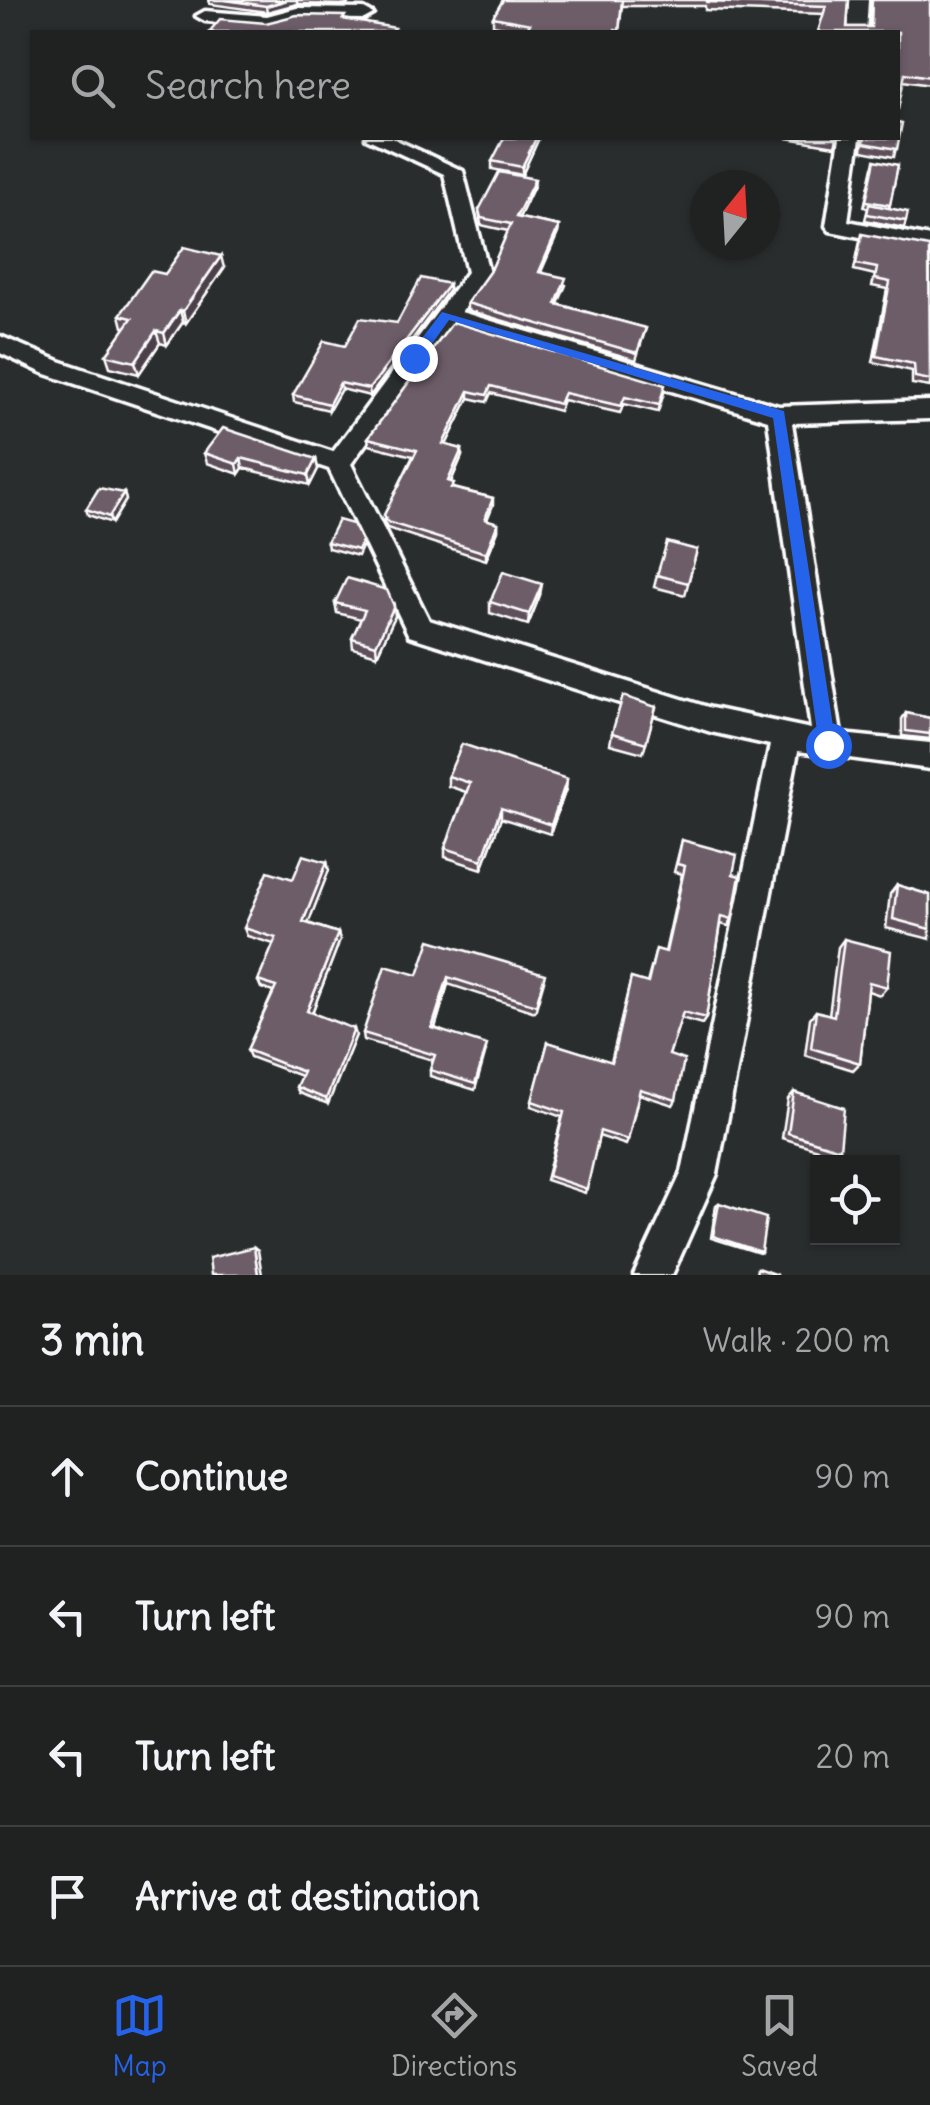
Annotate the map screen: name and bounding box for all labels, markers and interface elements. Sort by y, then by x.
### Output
search box [30,30,900,140]
icon: search [65,58,120,113]
text: Search here [145,62,351,109]
north arrow [690,170,780,260]
route end [392,336,438,382]
route start [806,723,852,769]
map controls [810,1155,900,1245]
button: locate [810,1155,900,1245]
text: 3 min [40,1314,144,1366]
text: Walk · 200 m [703,1320,890,1361]
icon: ahead [40,1449,95,1504]
text: Continue [135,1453,288,1500]
text: 90 m [815,1456,890,1497]
icon: left [40,1589,95,1644]
text: Turn left [135,1593,275,1640]
text: 90 m [815,1596,890,1637]
icon: left [40,1729,95,1784]
text: Turn left [135,1733,275,1780]
text: 20 m [816,1736,890,1777]
icon: arrive [40,1869,95,1924]
text: Arrive at destination [135,1873,480,1920]
tab: Map [112,1988,167,2084]
tab: Directions [391,1988,517,2084]
tab: Saved [741,1988,818,2084]

